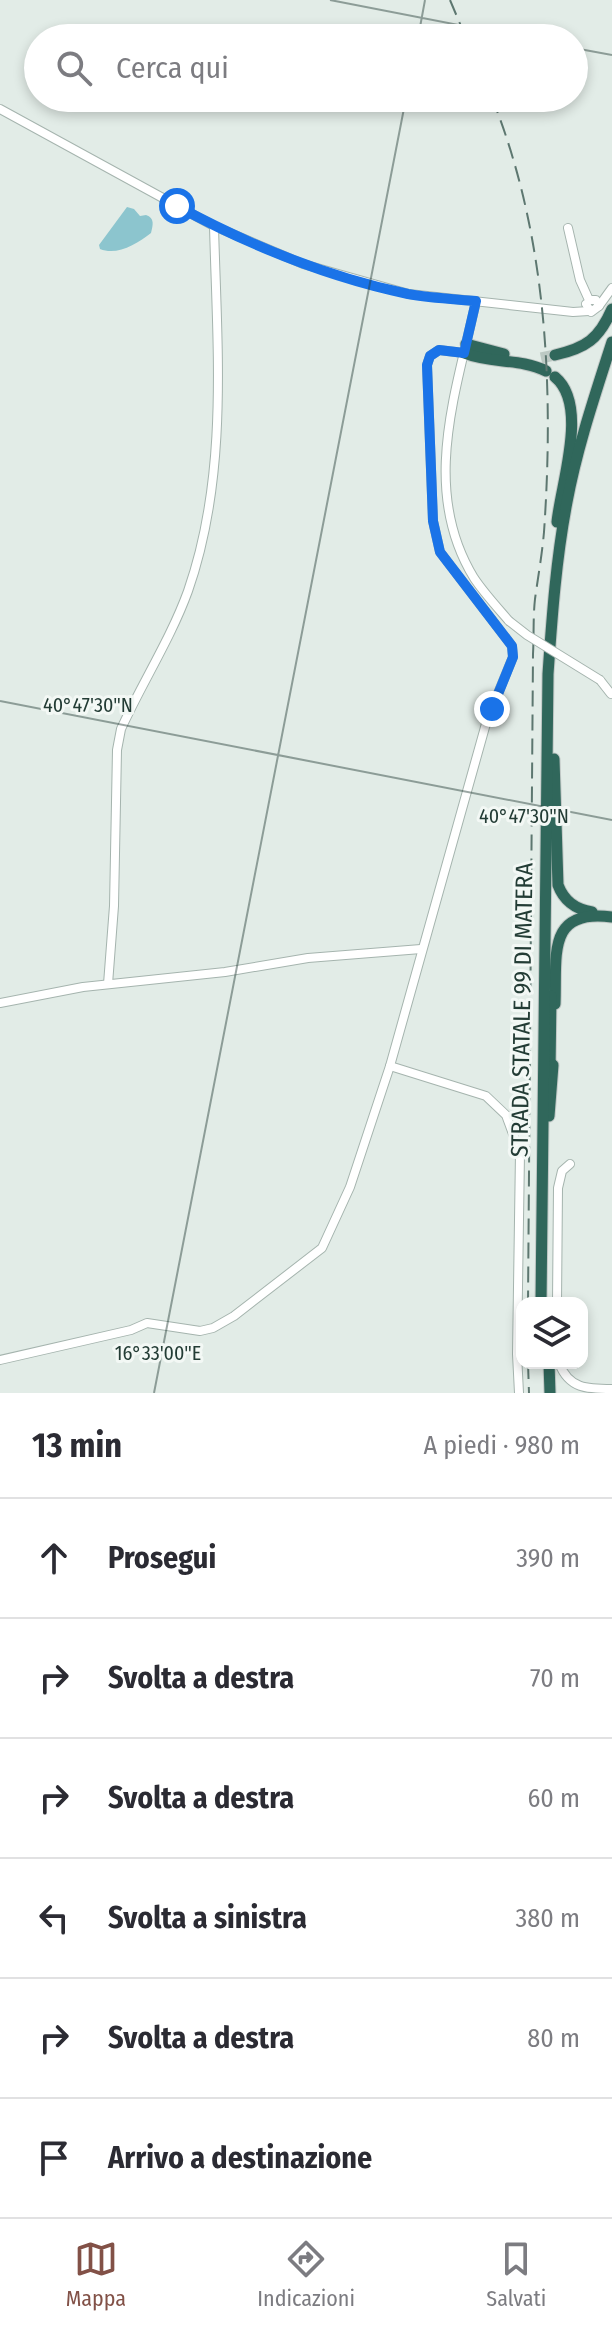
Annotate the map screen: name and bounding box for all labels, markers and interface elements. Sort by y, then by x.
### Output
search box [24,24,588,112]
icon: search [52,46,96,90]
text: Cerca qui [116,50,229,86]
route start [159,188,195,224]
route end [474,691,510,727]
text: 40°47'30"N [43,693,133,717]
text: 40°47'30"N [479,804,569,828]
street label: STRADA STATALE 99 DI MATERA [505,862,539,1157]
map controls [516,1297,588,1369]
button: layers [516,1297,588,1369]
text: 16°33'00"E [115,1341,201,1365]
text: 13 min [32,1425,122,1466]
text: A piedi · 980 m [423,1430,580,1461]
icon: ahead [32,1536,76,1580]
text: Prosegui [108,1540,216,1576]
text: 390 m [516,1543,580,1574]
icon: right [32,1656,76,1700]
text: Svolta a destra [108,1660,294,1696]
text: 70 m [530,1663,580,1694]
icon: right [32,1776,76,1820]
text: Svolta a destra [108,1780,294,1816]
text: 60 m [527,1783,580,1814]
icon: left [32,1896,76,1940]
text: Svolta a sinistra [108,1900,307,1936]
text: 380 m [516,1903,580,1934]
icon: right [32,2016,76,2060]
text: Svolta a destra [108,2020,294,2056]
text: 80 m [527,2023,580,2054]
icon: arrive [32,2136,76,2180]
text: Arrivo a destinazione [108,2140,372,2176]
tab: Mappa [66,2237,126,2312]
tab: Indicazioni [257,2237,355,2312]
tab: Salvati [486,2237,546,2312]

